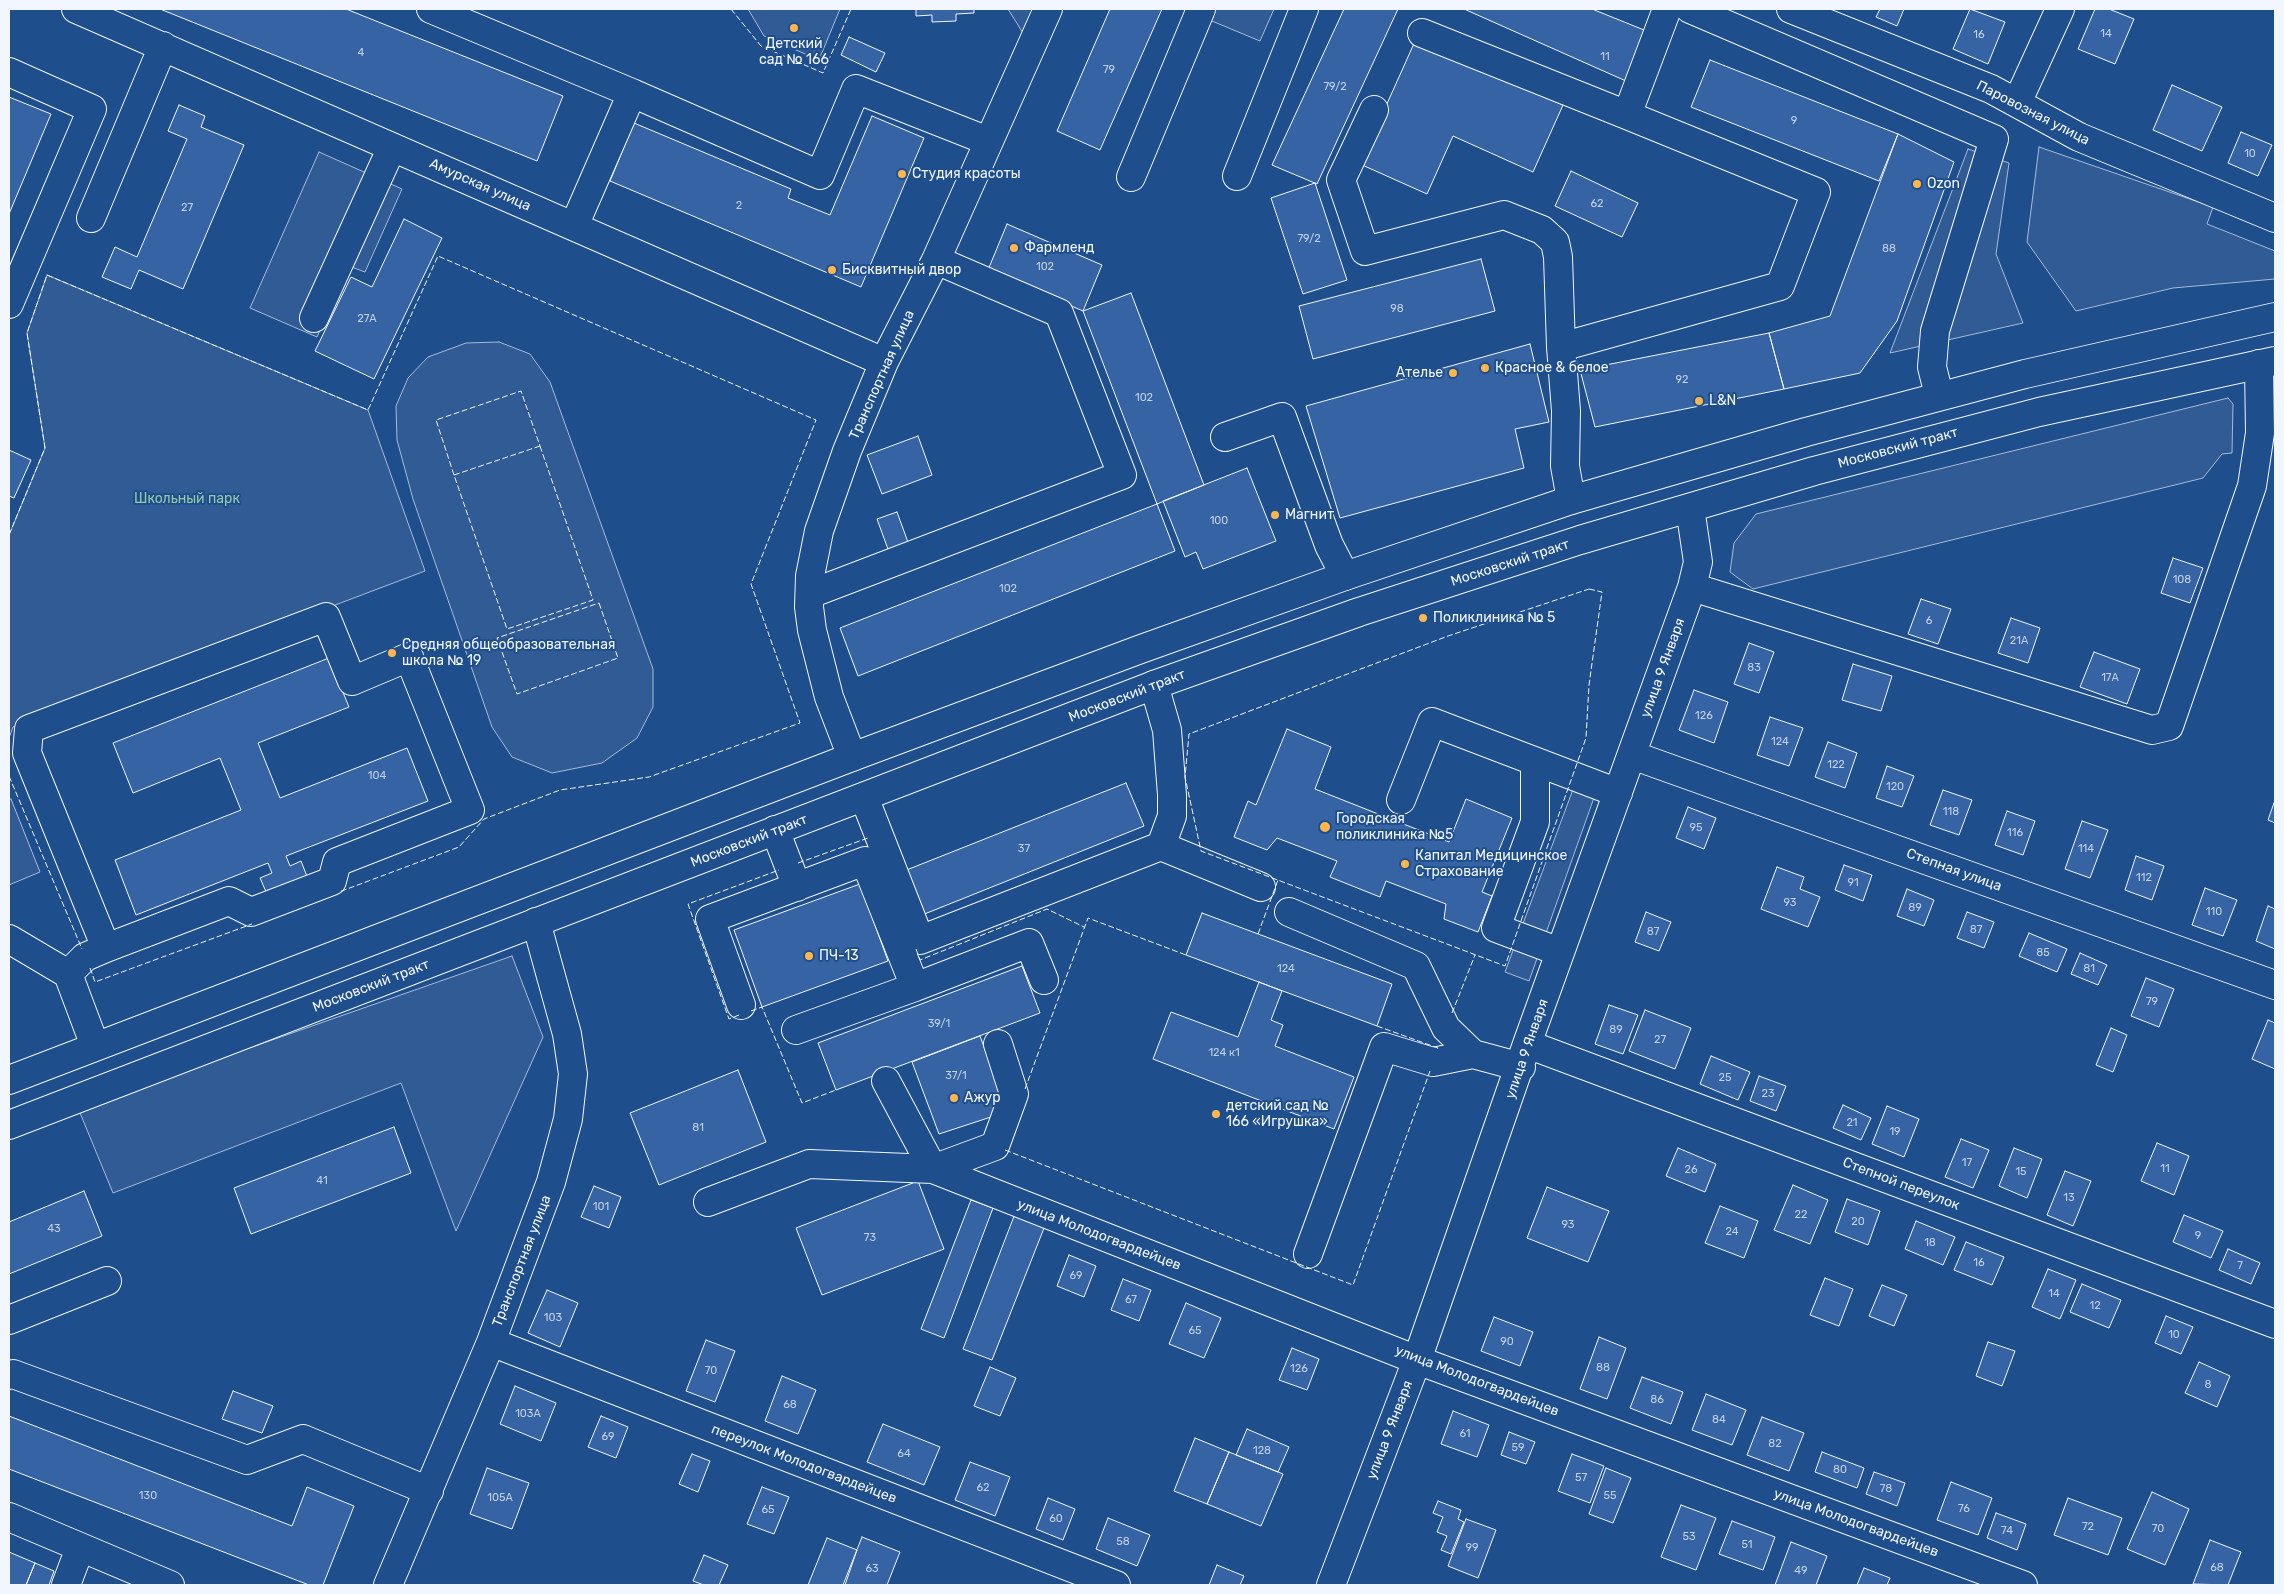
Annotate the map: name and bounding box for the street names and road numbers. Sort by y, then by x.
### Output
street label: Паровозная улица [1974,77,2092,149]
street label: Амурская улица [427,155,533,215]
street label: Транспортная улица [846,308,918,442]
street label: Московский тракт [1836,424,1960,472]
street label: Московский тракт [1449,536,1571,590]
street label: улица 9 Января [1637,616,1689,720]
street label: Московский тракт [1066,666,1188,726]
street label: Московский тракт [688,811,810,871]
street label: Степная улица [1904,845,2004,895]
street label: Московский тракт [310,956,432,1016]
street label: улица 9 Января [1502,997,1552,1101]
street label: Степной переулок [1840,1154,1962,1214]
street label: Транспортная улица [489,1193,555,1329]
street label: улица Молодогвардейцев [1015,1196,1183,1274]
street label: улица Молодогвардейцев [1393,1342,1561,1420]
street label: улица 9 Января [1363,1378,1417,1482]
street label: переулок Молодогвардейцев [709,1421,899,1507]
street label: улица Молодогвардейцев [1771,1485,1941,1561]

